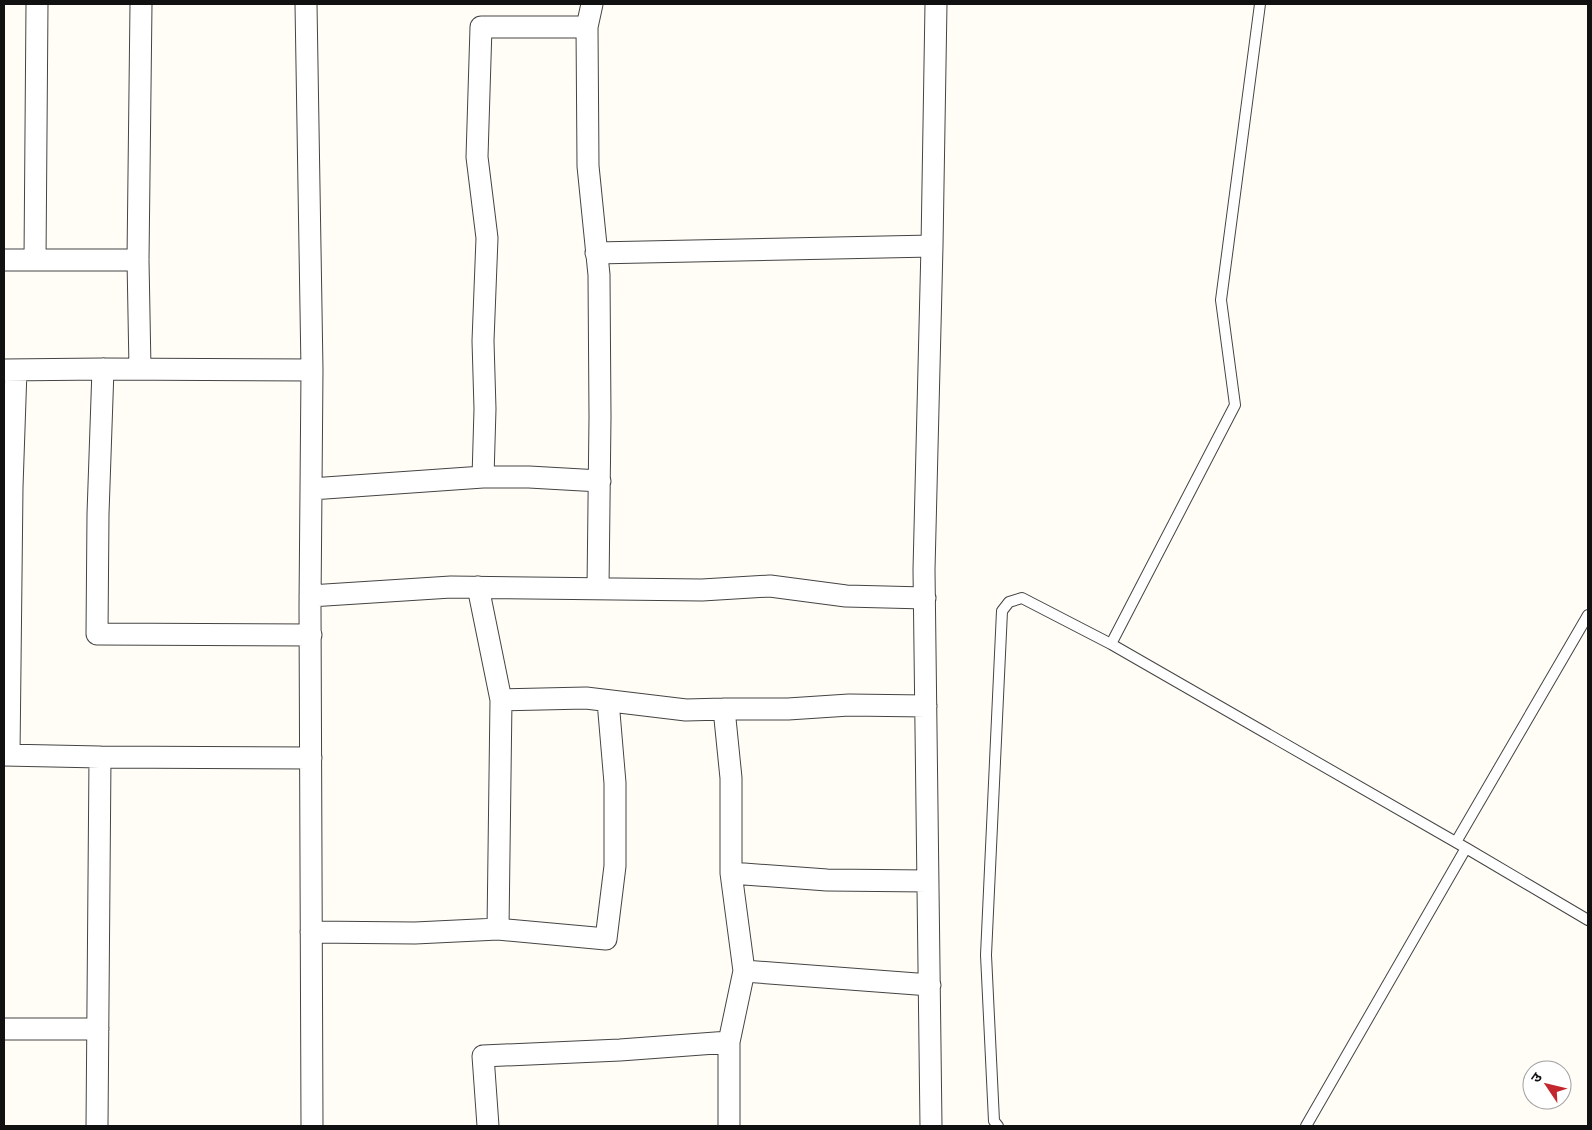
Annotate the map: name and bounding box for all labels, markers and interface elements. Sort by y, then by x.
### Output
north arrow [1522,1060,1572,1110]
text: उ [1527,1068,1547,1086]

